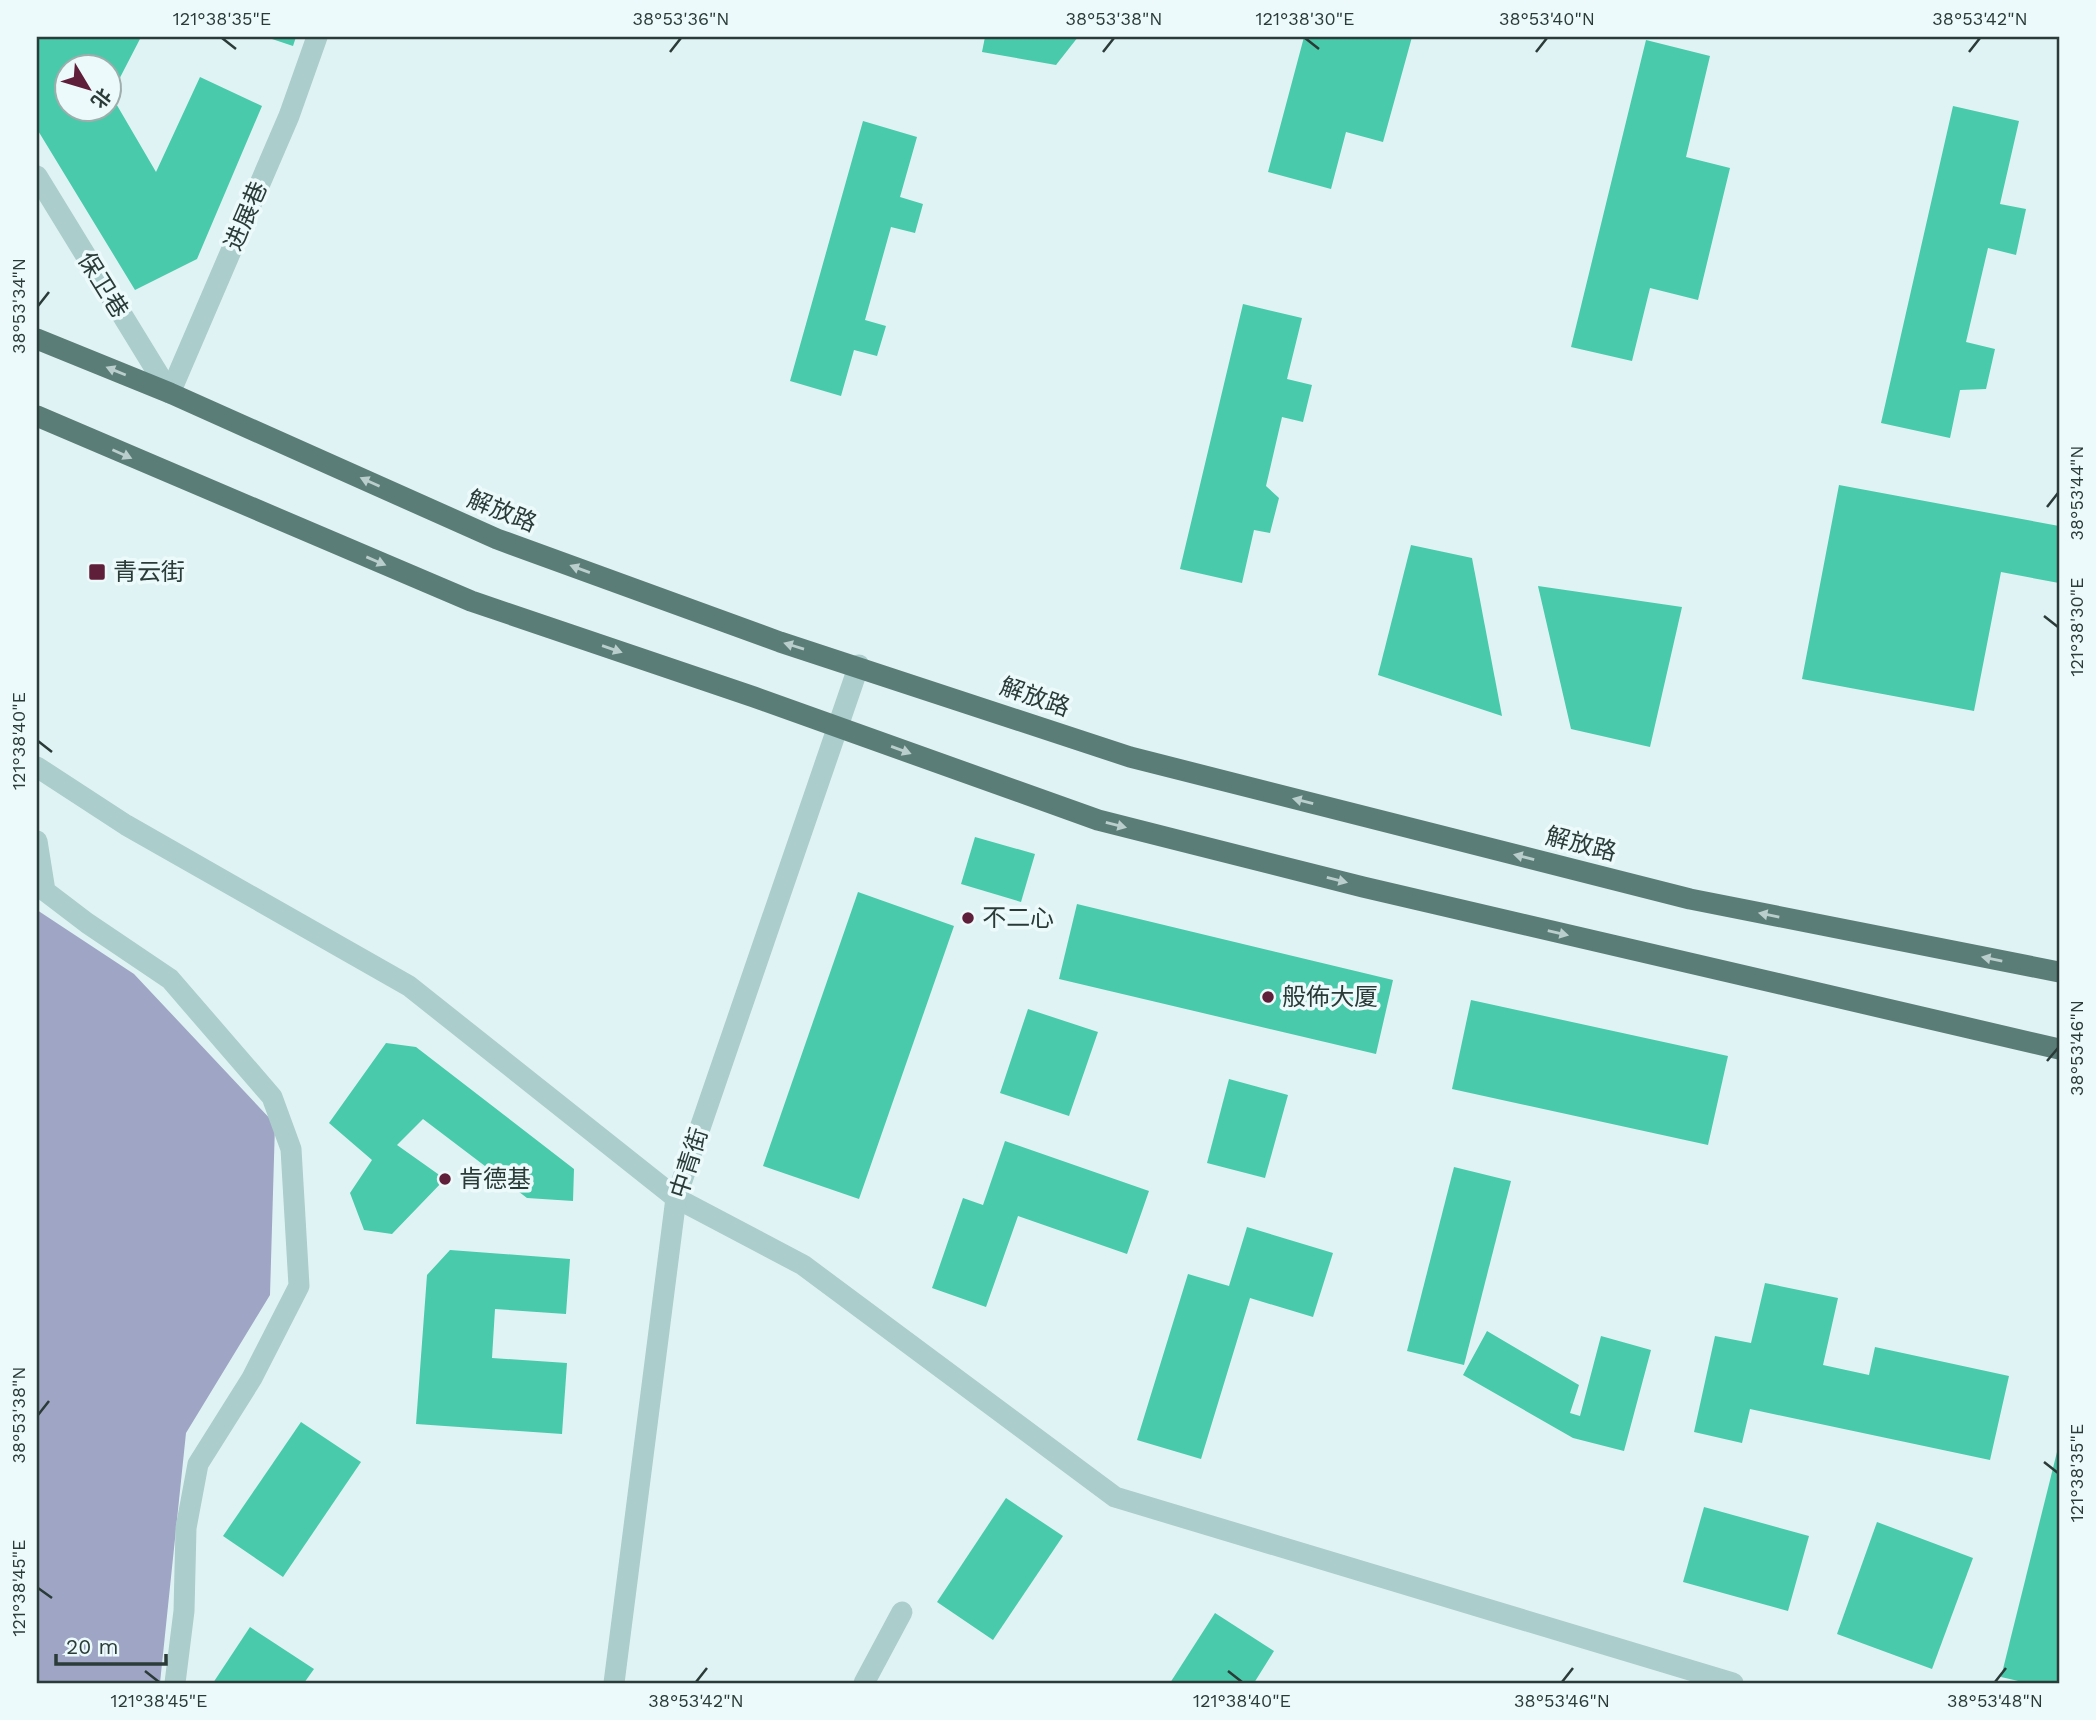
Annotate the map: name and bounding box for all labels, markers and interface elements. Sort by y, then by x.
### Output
text: 121°38'35"E [173,8,271,29]
text: 38°53'36"N [633,8,729,29]
text: 38°53'38"N [1065,8,1163,29]
text: 121°38'30"E [1255,8,1355,29]
text: 38°53'40"N [1499,8,1595,29]
text: 38°53'42"N [1932,8,2028,29]
north arrow [52,52,122,122]
text: 北 [86,84,116,113]
street label: 进展巷 [219,177,273,255]
street label: 保卫巷 [72,247,134,323]
text: 38°53'34"N [8,258,29,354]
one-way arrow [106,366,127,377]
text: 38°53'44"N [2066,446,2087,540]
one-way arrow [111,449,132,460]
one-way arrow [359,476,380,487]
street label: 解放路 [463,485,541,537]
one-way arrow [366,556,387,567]
place label: 青云街 [113,558,185,586]
marker: 青云街 [87,562,107,582]
one-way arrow [569,564,590,575]
text: 121°38'30"E [2066,577,2087,677]
one-way arrow [783,640,804,650]
one-way arrow [602,644,623,655]
street label: 解放路 [996,672,1074,722]
text: 121°38'40"E [8,692,29,790]
one-way arrow [891,745,912,756]
one-way arrow [1292,795,1314,806]
one-way arrow [1105,820,1127,831]
street label: 解放路 [1543,822,1619,866]
one-way arrow [1513,851,1535,862]
one-way arrow [1326,875,1348,886]
place label: 不二心 [982,904,1054,932]
one-way arrow [1758,909,1780,920]
marker: 不二心 [960,910,976,926]
one-way arrow [1547,927,1569,938]
one-way arrow [1981,953,2003,964]
place label: 般佈大厦 [1282,983,1378,1011]
marker: 般佈大厦 [1260,989,1276,1005]
text: 38°53'46"N [2066,1000,2087,1096]
street label: 中青街 [665,1124,713,1202]
place label: 肯德基 [459,1165,531,1193]
marker: 肯德基 [437,1171,453,1187]
text: 38°53'38"N [8,1366,29,1464]
text: 121°38'35"E [2066,1424,2087,1522]
text: 121°38'45"E [8,1539,29,1637]
scale bar [56,1622,166,1666]
text: 20 m [66,1634,118,1659]
text: 121°38'45"E [110,1690,208,1711]
text: 38°53'42"N [648,1690,744,1711]
text: 121°38'40"E [1193,1690,1291,1711]
text: 38°53'46"N [1514,1690,1610,1711]
text: 38°53'48"N [1947,1690,2043,1711]

